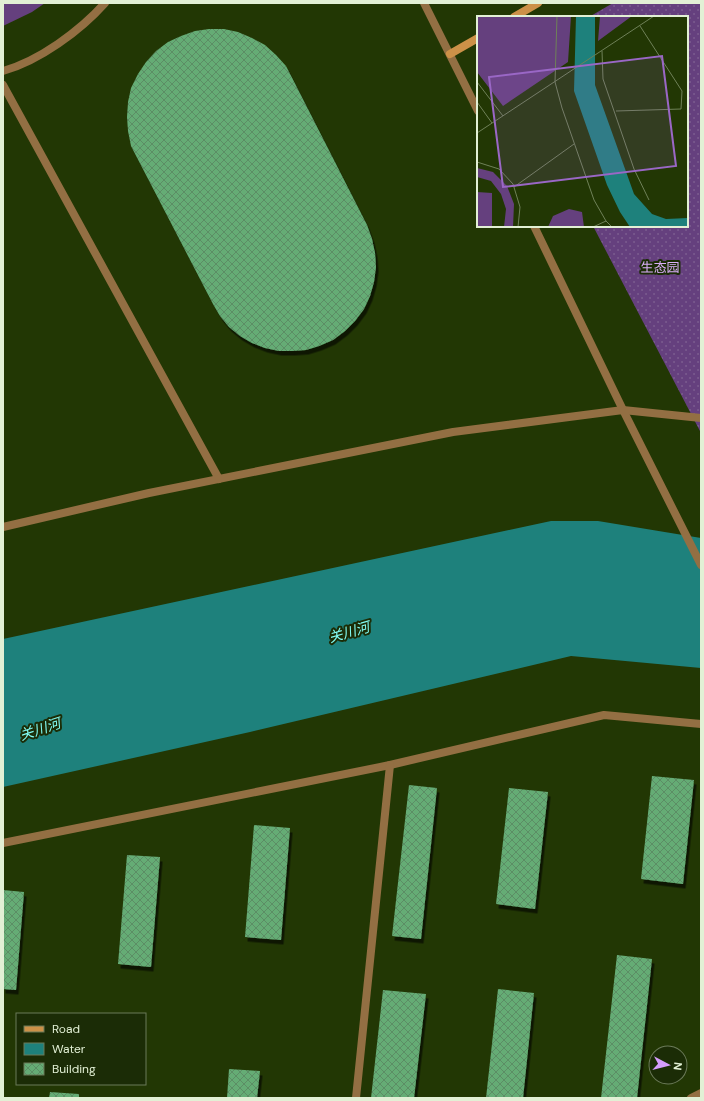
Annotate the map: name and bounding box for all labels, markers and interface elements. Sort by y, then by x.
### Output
inset map [477,16,688,227]
park label: 生态园 [640,259,680,276]
water label: 关川河 [326,617,375,646]
water label: 关川河 [17,713,66,744]
legend [16,1013,146,1085]
text: Road [52,1021,80,1037]
text: Water [52,1041,86,1057]
north arrow [648,1045,688,1085]
text: Building [52,1061,96,1077]
text: N [670,1061,685,1071]

